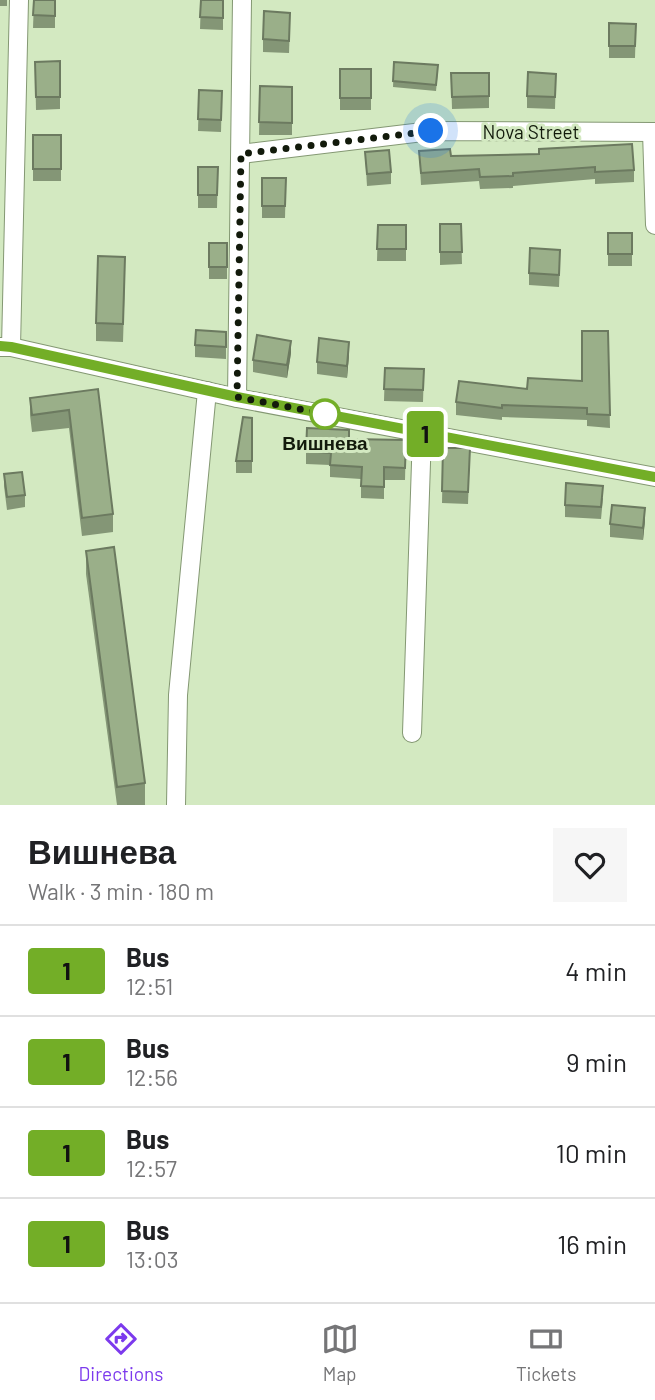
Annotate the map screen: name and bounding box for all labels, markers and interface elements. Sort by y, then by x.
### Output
your location [413,113,448,148]
street label: Nova Street [482,120,580,143]
marker: Вишнева [310,399,340,429]
line badge: 1 [402,411,448,457]
text: 1 [421,419,429,448]
place label: Вишнева [282,431,368,454]
button: heart [553,828,627,902]
text: Вишнева [28,831,176,871]
text: Walk · 3 min · 180 m [28,877,214,905]
text: Bus [126,941,169,972]
text: 4 min [565,955,627,986]
text: 1 [62,956,71,985]
text: 12:51 [126,972,173,1000]
text: Bus [126,1032,169,1063]
text: 9 min [566,1046,627,1077]
text: 1 [62,1047,71,1076]
text: 12:56 [126,1063,178,1091]
text: Bus [126,1123,169,1154]
text: 10 min [556,1137,627,1168]
text: 1 [62,1138,71,1167]
text: 12:57 [126,1154,177,1182]
text: Bus [126,1214,169,1245]
text: 16 min [557,1228,627,1259]
text: 1 [62,1229,71,1258]
text: 13:03 [126,1245,179,1273]
tab: Directions [79,1320,164,1385]
tab: Map [321,1320,359,1385]
tab: Tickets [516,1320,576,1385]

